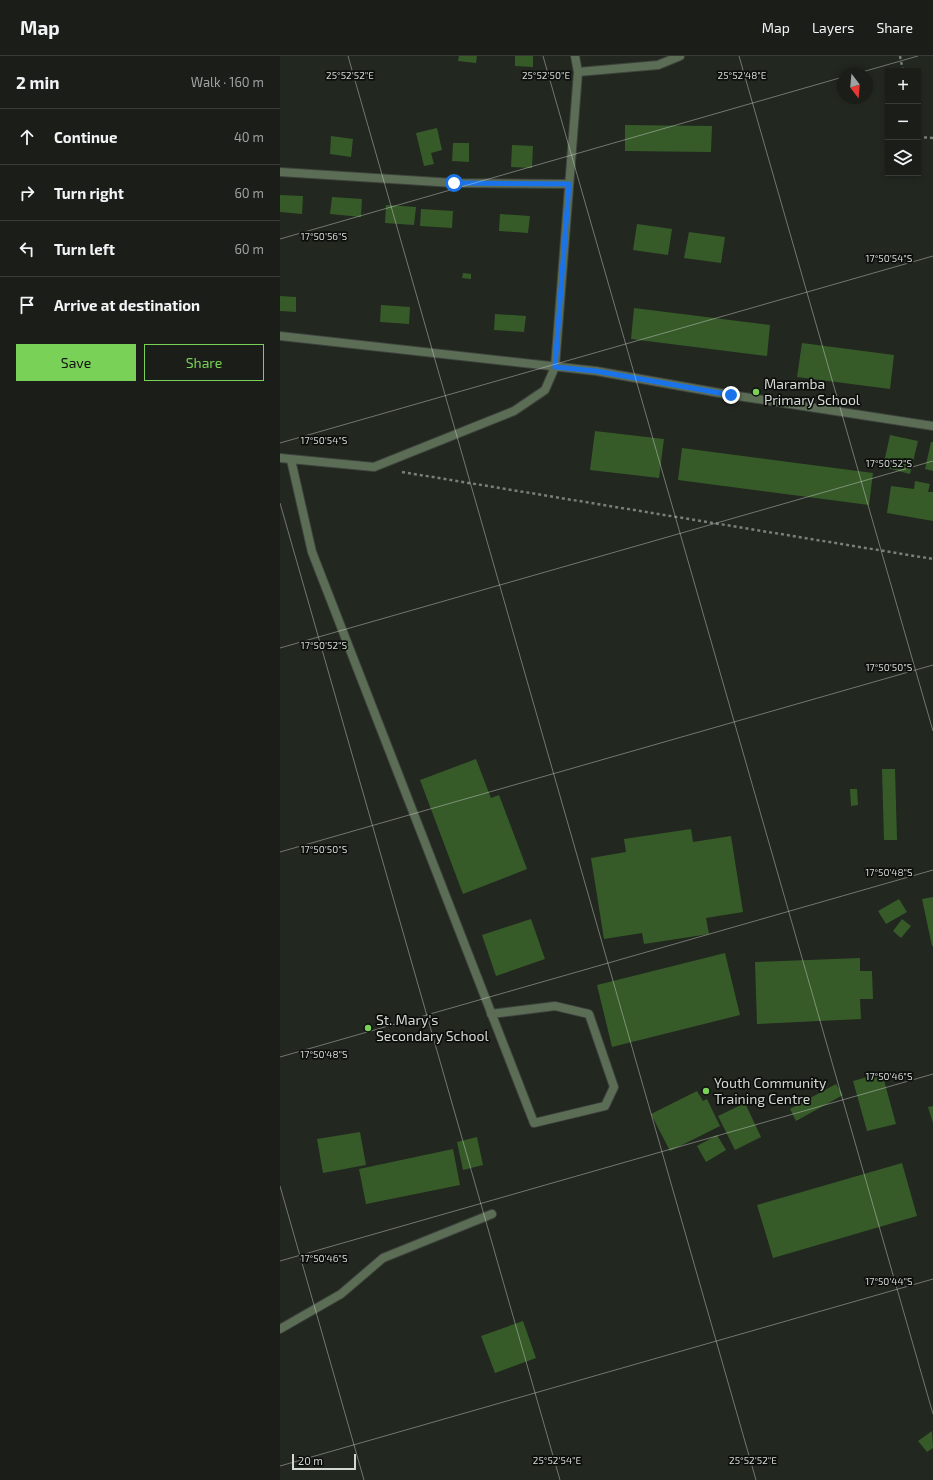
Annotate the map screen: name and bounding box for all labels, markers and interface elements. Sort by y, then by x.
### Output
text: Map [20,16,60,39]
text: Map [762,19,790,36]
text: Layers [812,19,854,36]
text: Share [876,19,913,36]
north arrow [837,68,873,104]
map controls [885,68,921,176]
button: + [885,68,921,104]
text: 25°52'52"E [326,69,374,81]
text: 25°52'50"E [522,69,570,81]
text: 25°52'48"E [718,69,767,81]
text: 2 min [16,72,59,92]
text: Walk · 160 m [191,74,264,90]
button: − [885,104,921,140]
icon: ahead [16,126,38,148]
text: Continue [54,128,117,146]
text: 40 m [234,129,264,145]
button: layers [885,140,921,176]
route start [445,174,463,192]
icon: right [16,182,38,204]
text: Turn right [54,184,124,202]
text: 60 m [234,185,264,201]
text: 17°50'56"S [301,230,348,242]
icon: left [16,238,38,260]
text: Turn left [54,240,115,258]
text: 60 m [234,241,264,257]
text: 17°50'54"S [866,252,913,264]
icon: arrive [16,294,38,316]
text: Arrive at destination [54,296,200,314]
button: Save [16,344,136,381]
button: Share [144,344,264,381]
place label: Maramba Primary School [764,375,861,408]
route end [722,386,740,404]
marker: Maramba Primary School [751,387,761,397]
text: 17°50'54"S [301,434,348,446]
text: 17°50'52"S [866,457,913,469]
text: 17°50'52"S [301,639,348,651]
text: 17°50'50"S [866,661,913,673]
text: 17°50'50"S [301,843,348,855]
text: 17°50'48"S [865,866,913,878]
place label: St. Mary's Secondary School [376,1011,489,1044]
marker: St. Mary's Secondary School [363,1023,373,1033]
text: 17°50'48"S [300,1048,348,1060]
text: 17°50'46"S [865,1070,913,1082]
place label: Youth Community Training Centre [714,1074,827,1107]
marker: Youth Community Training Centre [701,1086,711,1096]
text: 17°50'46"S [300,1252,348,1264]
text: 17°50'44"S [865,1275,913,1287]
scale bar [292,1452,356,1471]
text: 20 m [298,1454,323,1467]
text: 25°52'54"E [533,1454,582,1466]
text: 25°52'52"E [729,1454,777,1466]

